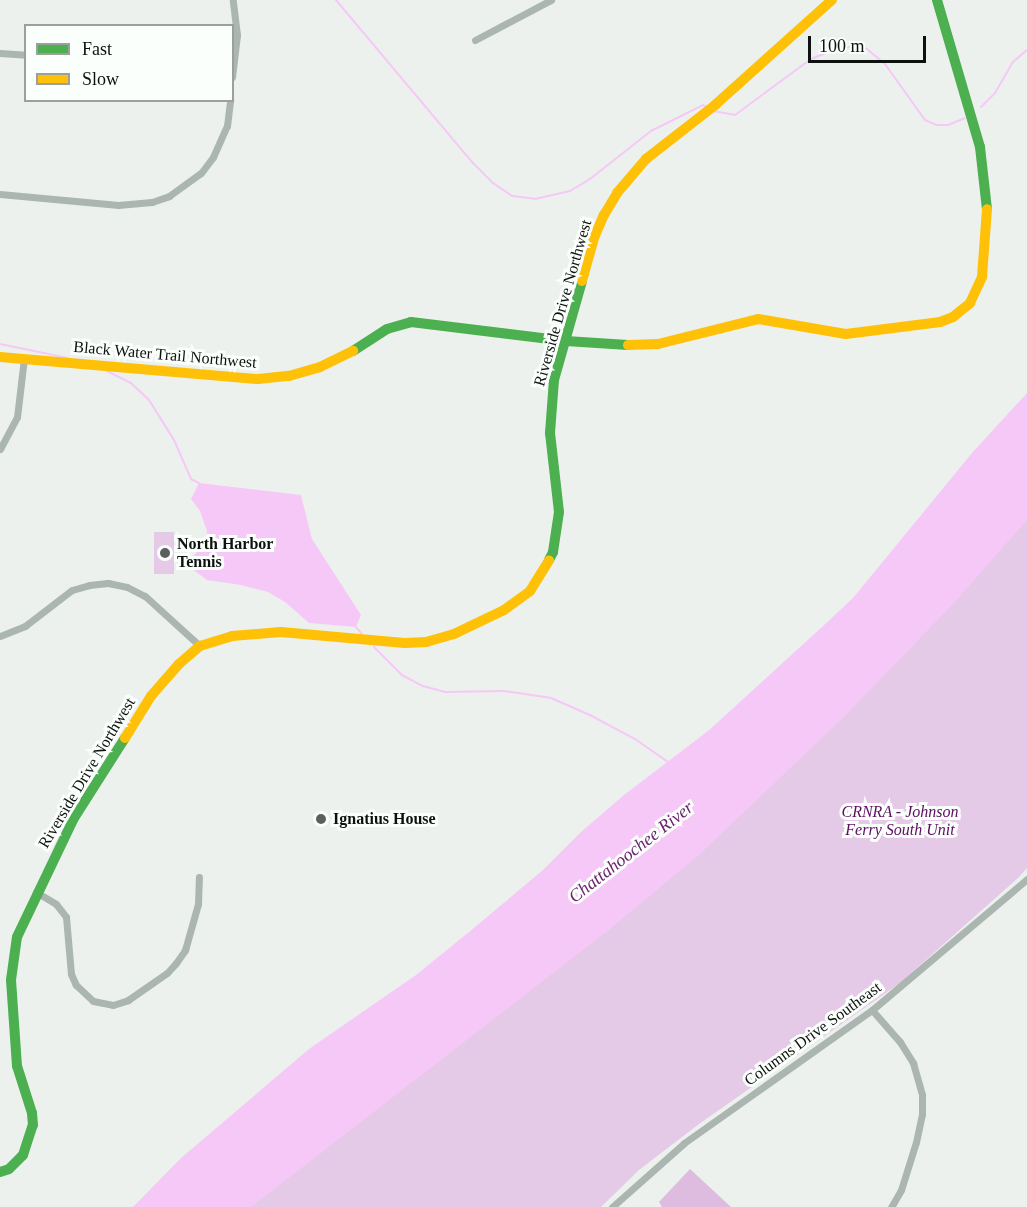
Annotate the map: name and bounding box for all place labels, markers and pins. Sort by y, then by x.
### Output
place label: North Harbor Tennis [177,534,273,572]
marker: North Harbor Tennis [158,546,172,560]
place label: Ignatius House [333,809,436,829]
marker: Ignatius House [314,812,328,826]

